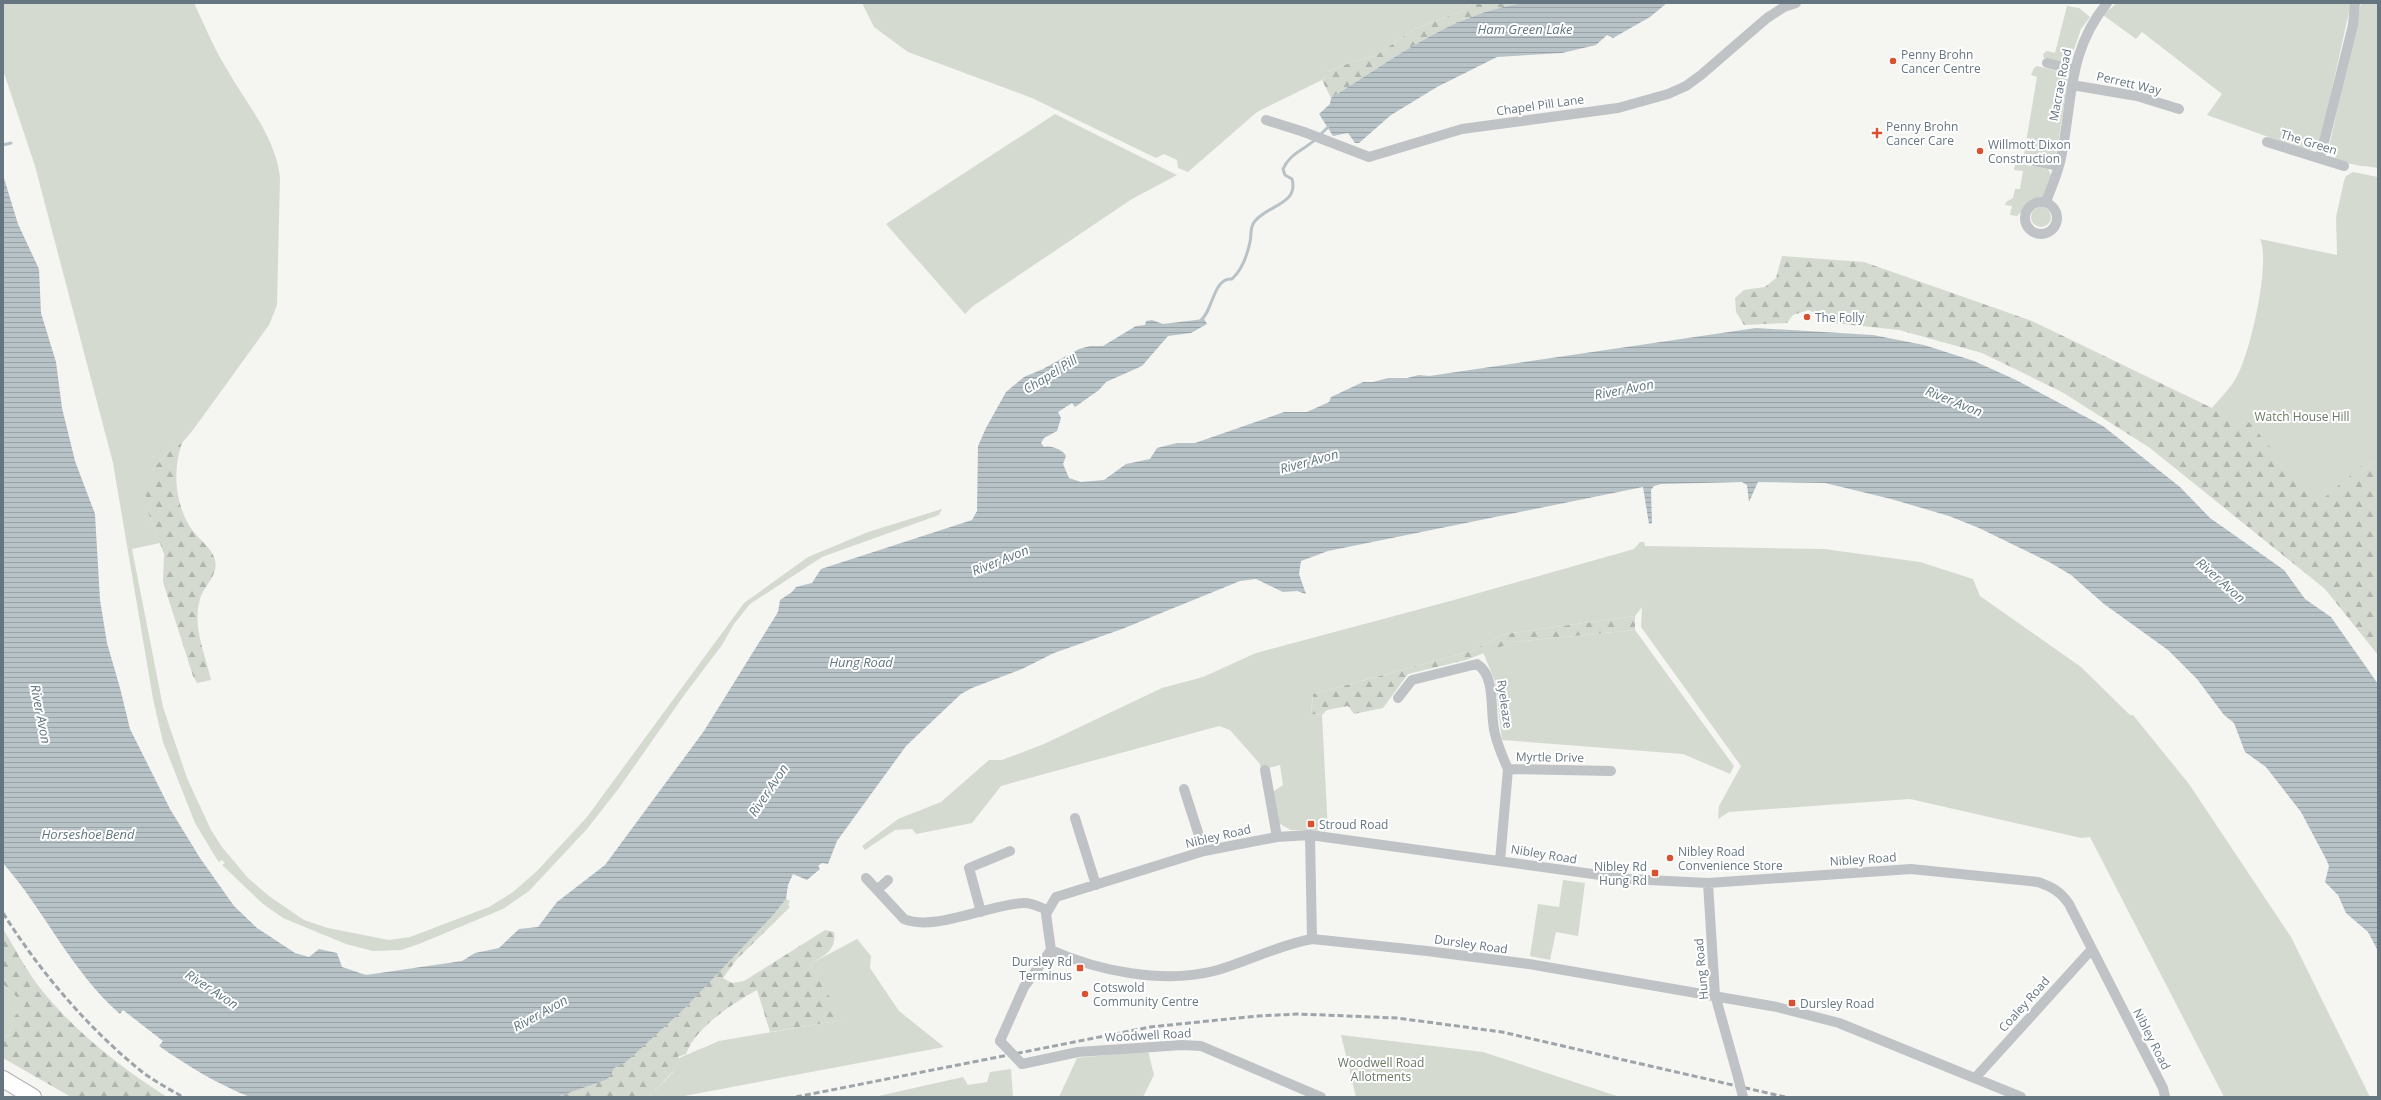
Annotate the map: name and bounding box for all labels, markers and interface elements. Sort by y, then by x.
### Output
water label: Ham Green Lake [1477,20,1573,38]
place label: Penny Brohn Cancer Centre [1901,46,1981,77]
street label: Macrae Road [2045,47,2075,123]
marker: Penny Brohn Cancer Centre [1888,56,1898,66]
street label: Perrett Way [2095,67,2164,99]
street label: Chapel Pill Lane [1495,90,1585,120]
place label: Penny Brohn Cancer Care [1886,118,1958,149]
street label: The Green [2279,125,2339,159]
marker: Penny Brohn Cancer Care [1871,127,1883,139]
place label: Willmott Dixon Construction [1988,136,2071,167]
marker: Willmott Dixon Construction [1975,146,1985,156]
place label: The Folly [1815,309,1865,326]
marker: The Folly [1802,312,1812,322]
water label: Chapel Pill [1020,350,1081,398]
water label: River Avon [1593,374,1655,404]
water label: River Avon [1923,381,1985,421]
park label: Watch House Hill [2254,408,2350,425]
water label: River Avon [1278,445,1340,477]
water label: River Avon [969,540,1031,580]
water label: River Avon [2193,554,2249,606]
water label: Hung Road [829,653,893,671]
street label: Ryeleaze [1493,679,1517,730]
water label: River Avon [26,683,56,745]
street label: Myrtle Drive [1516,748,1585,766]
water label: River Avon [744,760,792,820]
place label: Stroud Road [1319,816,1388,833]
marker: Stroud Road [1306,819,1316,829]
street label: Nibley Road [1183,820,1253,852]
water label: Horseshoe Bend [42,825,135,843]
street label: Nibley Road [1510,840,1578,868]
place label: Nibley Road Convenience Store [1678,843,1783,874]
street label: Nibley Road [1829,848,1897,870]
marker: Nibley Road Convenience Store [1665,853,1675,863]
place label: Nibley Rd Hung Rd [1594,858,1647,889]
marker: Nibley Rd Hung Rd [1650,868,1660,878]
street label: Dursley Road [1433,930,1509,958]
street label: Hung Road [1690,937,1712,1001]
place label: Dursley Rd Terminus [1012,953,1072,984]
marker: Dursley Rd Terminus [1075,963,1085,973]
water label: River Avon [182,965,242,1013]
street label: Coaley Road [1995,973,2053,1035]
place label: Cotswold Community Centre [1093,979,1199,1010]
marker: Cotswold Community Centre [1080,989,1090,999]
water label: River Avon [509,991,571,1035]
place label: Dursley Road [1800,995,1874,1012]
marker: Dursley Road [1787,998,1797,1008]
street label: Nibley Road [2129,1005,2175,1073]
street label: Woodwell Road [1104,1024,1192,1046]
park label: Woodwell Road Allotments [1338,1054,1424,1085]

